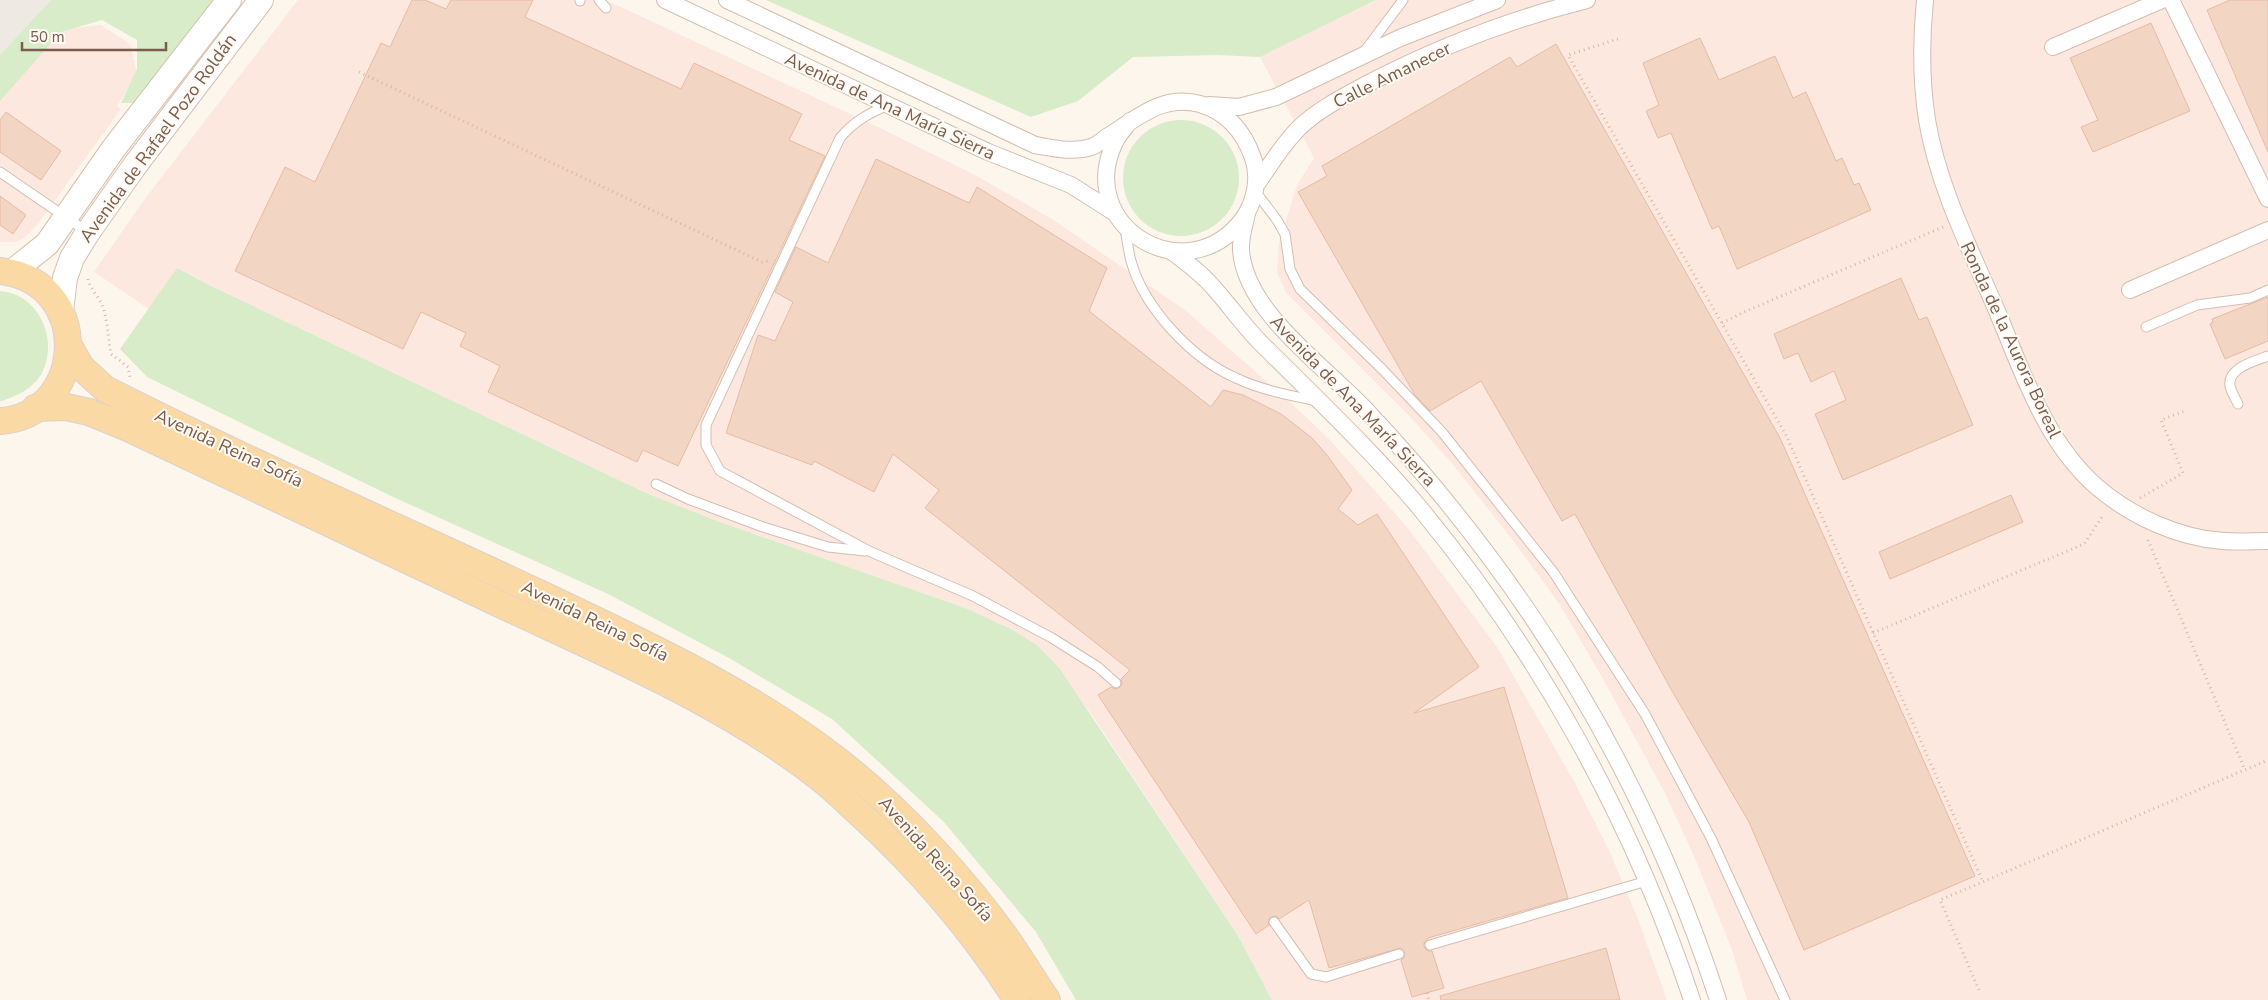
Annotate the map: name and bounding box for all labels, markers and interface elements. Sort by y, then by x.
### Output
scale bar [22,20,166,52]
text: 50 m [30,27,65,47]
street label: Avenida de Rafael Pozo Roldán [74,29,242,247]
street label: Calle Amanecer [1329,36,1455,114]
street label: Avenida de Ana María Sierra [781,47,999,165]
street label: Ronda de la Aurora Boreal [1955,238,2067,443]
street label: Avenida de Ana María Sierra [1265,310,1441,492]
street label: Avenida Reina Sofía [151,403,307,493]
street label: Avenida Reina Sofía [517,575,673,667]
street label: Avenida Reina Sofía [873,791,999,927]

